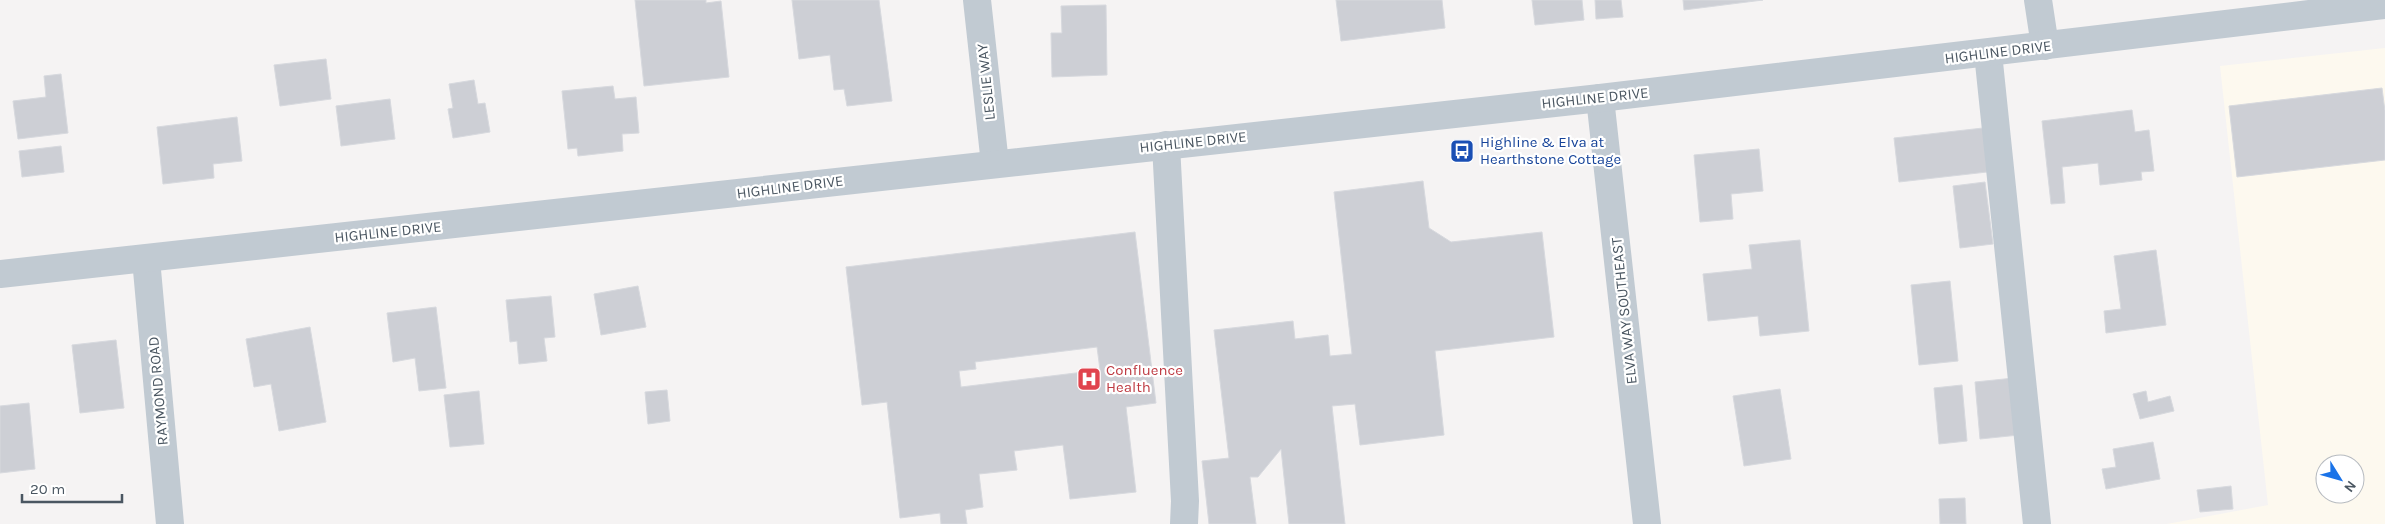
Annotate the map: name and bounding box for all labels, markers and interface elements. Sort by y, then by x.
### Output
street label: HIGHLINE DRIVE [1944,37,2052,67]
street label: LESLIE WAY [973,42,999,121]
street label: HIGHLINE DRIVE [1541,83,1649,113]
street label: HIGHLINE DRIVE [1139,127,1247,157]
place label: Highline & Elva at Hearthstone Cottage [1480,133,1621,168]
bus stop icon: Highline & Elva at Hearthstone Cottage [1449,138,1475,164]
street label: HIGHLINE DRIVE [736,172,844,202]
street label: HIGHLINE DRIVE [334,217,442,247]
street label: ELVA WAY SOUTHEAST [1607,236,1641,385]
street label: RAYMOND ROAD [144,336,172,446]
place label: Confluence Health [1106,361,1183,396]
hospital icon: Confluence Health [1076,366,1102,392]
north arrow [2315,454,2365,504]
scale bar [22,472,122,504]
text: N [2340,477,2360,496]
text: 20 m [30,480,65,498]

